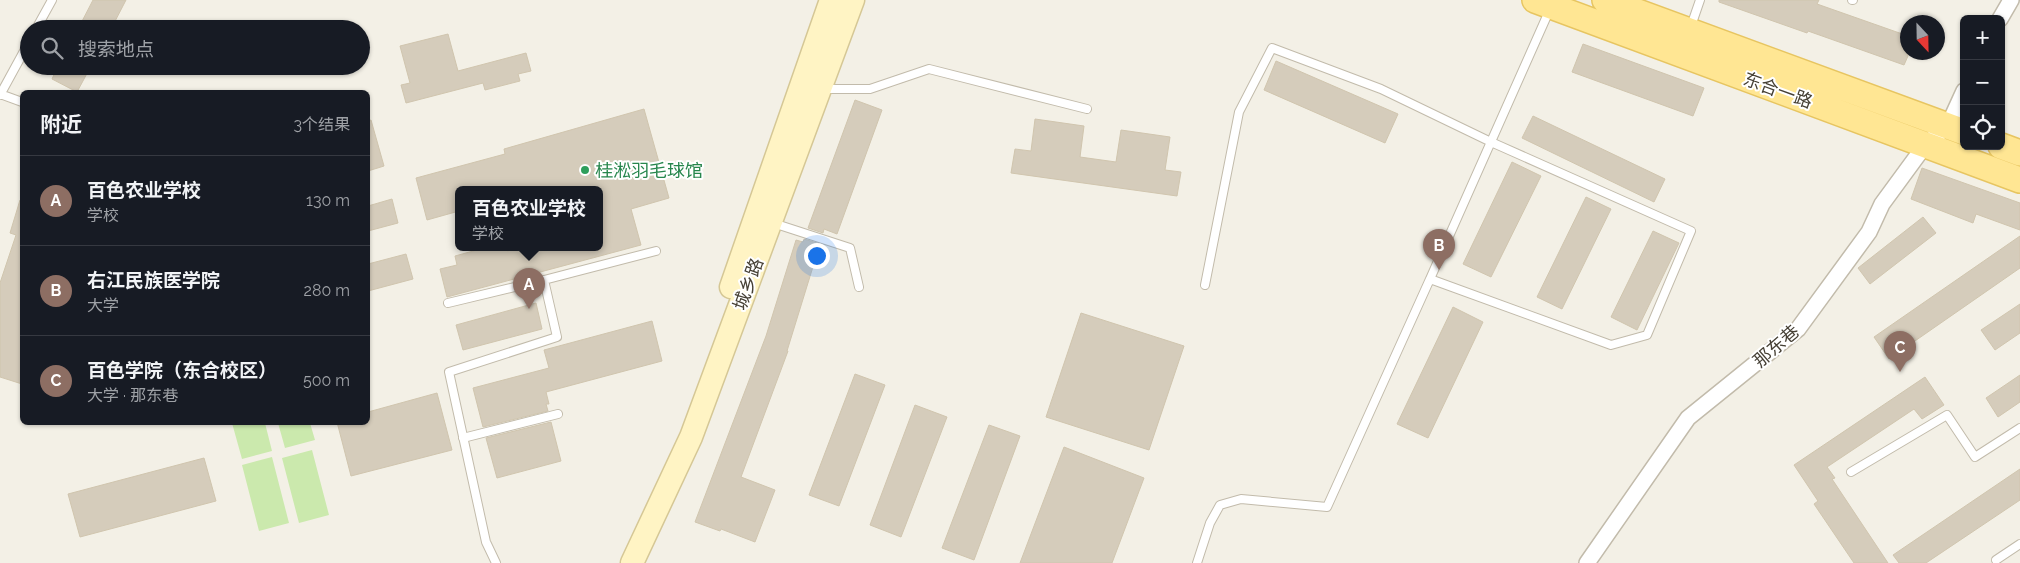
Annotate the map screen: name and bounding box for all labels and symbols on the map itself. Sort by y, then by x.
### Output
north arrow [1900,15,1945,60]
street label: 东合一路 [1741,68,1815,112]
place label: 桂淞羽毛球馆 [595,160,703,181]
marker: 桂淞羽毛球馆 [579,164,591,176]
pin: B [1423,229,1455,270]
your location [804,243,830,269]
street label: 城乡路 [729,255,767,313]
pin: A [513,268,545,309]
street label: 那东巷 [1749,320,1803,372]
pin: C [1884,331,1916,372]

